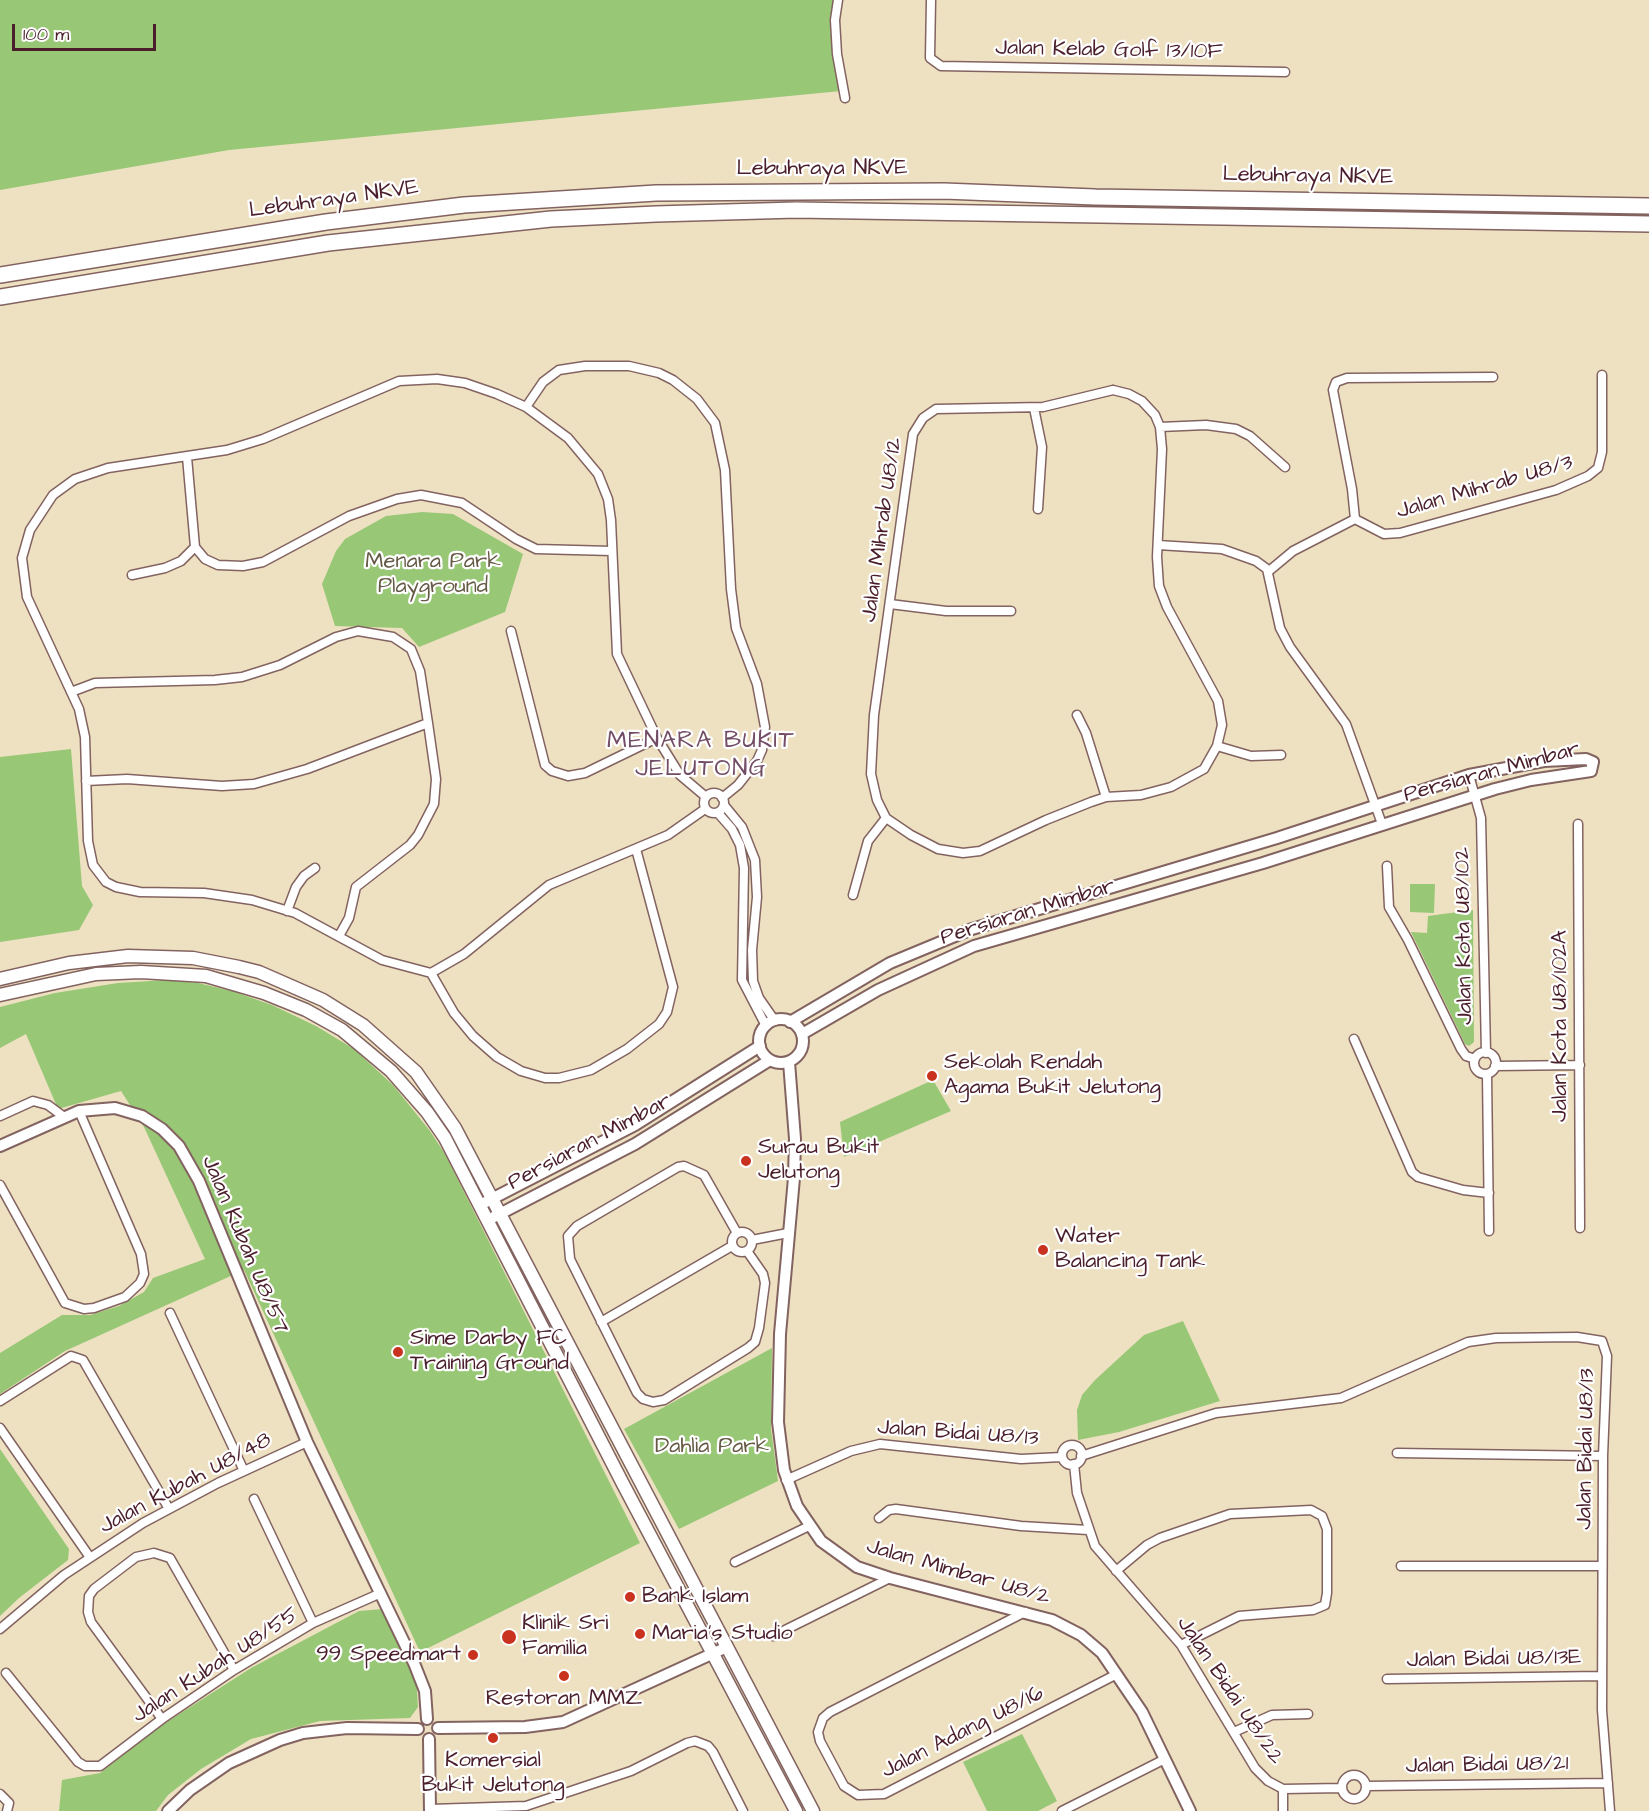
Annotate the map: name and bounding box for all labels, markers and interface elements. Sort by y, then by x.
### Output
scale bar [15,12,159,50]
text: 100 m [23,22,69,47]
street label: Jalan Kelab Golf 13/10F [995,36,1223,66]
street label: Lebuhraya NKVE [737,156,907,182]
street label: Lebuhraya NKVE [1222,162,1394,192]
street label: Lebuhraya NKVE [248,175,420,225]
street label: Jalan Mihrab U8/12 [857,436,909,624]
street label: Jalan Mihrab U8/3 [1394,450,1576,526]
park label: Menara Park Playground [365,549,501,600]
district label: MENARA BUKIT JELUTONG [607,728,795,784]
street label: Persiaran Mimbar [1401,737,1583,809]
street label: Jalan Kota U8/102 [1450,847,1480,1025]
street label: Persiaran Mimbar [938,874,1118,952]
street label: Jalan Kota U8/102A [1548,930,1574,1122]
place label: Sekolah Rendah Agama Bukit Jelutong [944,1050,1161,1102]
marker: Sekolah Rendah Agama Bukit Jelutong [925,1069,939,1083]
street label: Persiaran Mimbar [504,1089,676,1197]
place label: Surau Bukit Jelutong [758,1135,879,1186]
street label: Jalan Kubah U8/57 [195,1152,293,1338]
marker: Surau Bukit Jelutong [739,1154,753,1168]
place label: Water Balancing Tank [1055,1224,1205,1276]
marker: Water Balancing Tank [1036,1243,1050,1257]
place label: Sime Darby FC Training Ground [410,1326,569,1378]
marker: Sime Darby FC Training Ground [391,1345,405,1359]
street label: Jalan Bidai U8/13 [1572,1368,1602,1530]
street label: Jalan Bidai U8/13 [877,1415,1039,1453]
street label: Jalan Kubah U8/48 [96,1428,276,1540]
park label: Dahlia Park [655,1434,769,1460]
street label: Jalan Mimbar U8/2 [863,1534,1053,1612]
place label: Bank Islam [642,1584,748,1610]
marker: Bank Islam [623,1590,637,1604]
street label: Jalan Kubah U8/55 [128,1602,304,1730]
place label: Klinik Sri Familia [522,1611,608,1663]
street label: Jalan Bidai U8/22 [1170,1612,1288,1770]
place label: Maria's Studio [652,1621,793,1647]
marker: Maria's Studio [633,1627,647,1641]
marker: Klinik Sri Familia [500,1628,518,1646]
place label: 99 Speedmart [316,1642,461,1668]
street label: Jalan Bidai U8/13E [1407,1645,1581,1675]
marker: 99 Speedmart [466,1648,480,1662]
marker: Restoran MMZ [557,1669,571,1683]
street label: Jalan Adang U8/16 [878,1681,1048,1785]
place label: Restoran MMZ [486,1686,642,1712]
marker: Komersial Bukit Jelutong [486,1731,500,1745]
place label: Komersial Bukit Jelutong [421,1748,565,1800]
street label: Jalan Bidai U8/21 [1405,1751,1569,1781]

